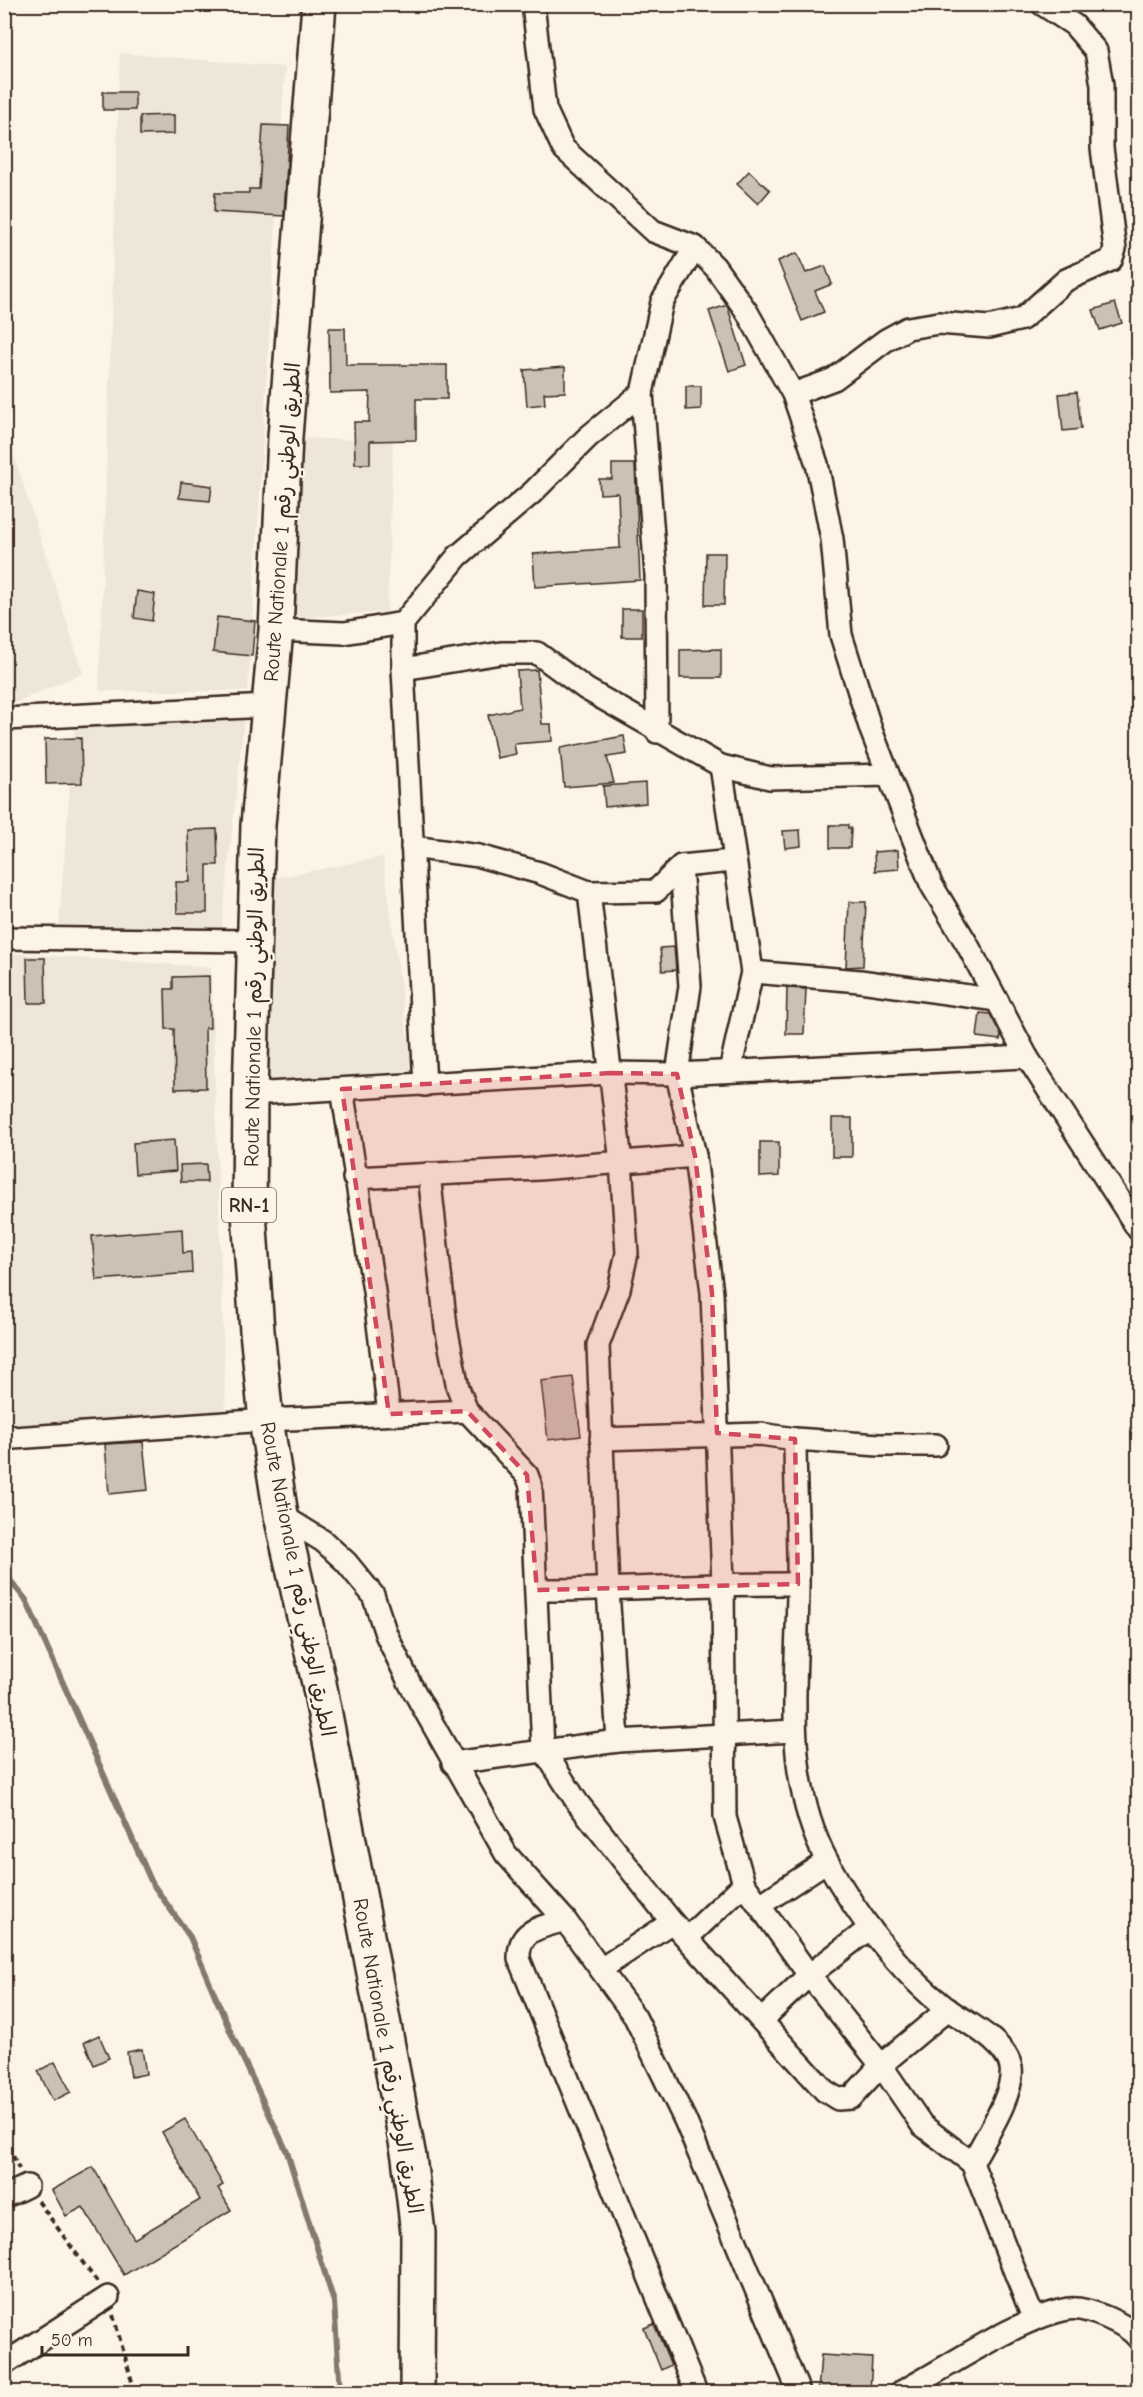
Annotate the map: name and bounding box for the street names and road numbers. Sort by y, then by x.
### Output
street label: Route Nationale الطريق الوطني رقم 1 [259,361,312,683]
street label: Route Nationale الطريق الوطني رقم 1 [239,847,276,1167]
road number: RN-1 [222,1188,276,1222]
street label: Route Nationale الطريق الوطني رقم 1 [249,1420,340,1740]
street label: Route Nationale الطريق الوطني رقم 1 [341,1896,428,2217]

